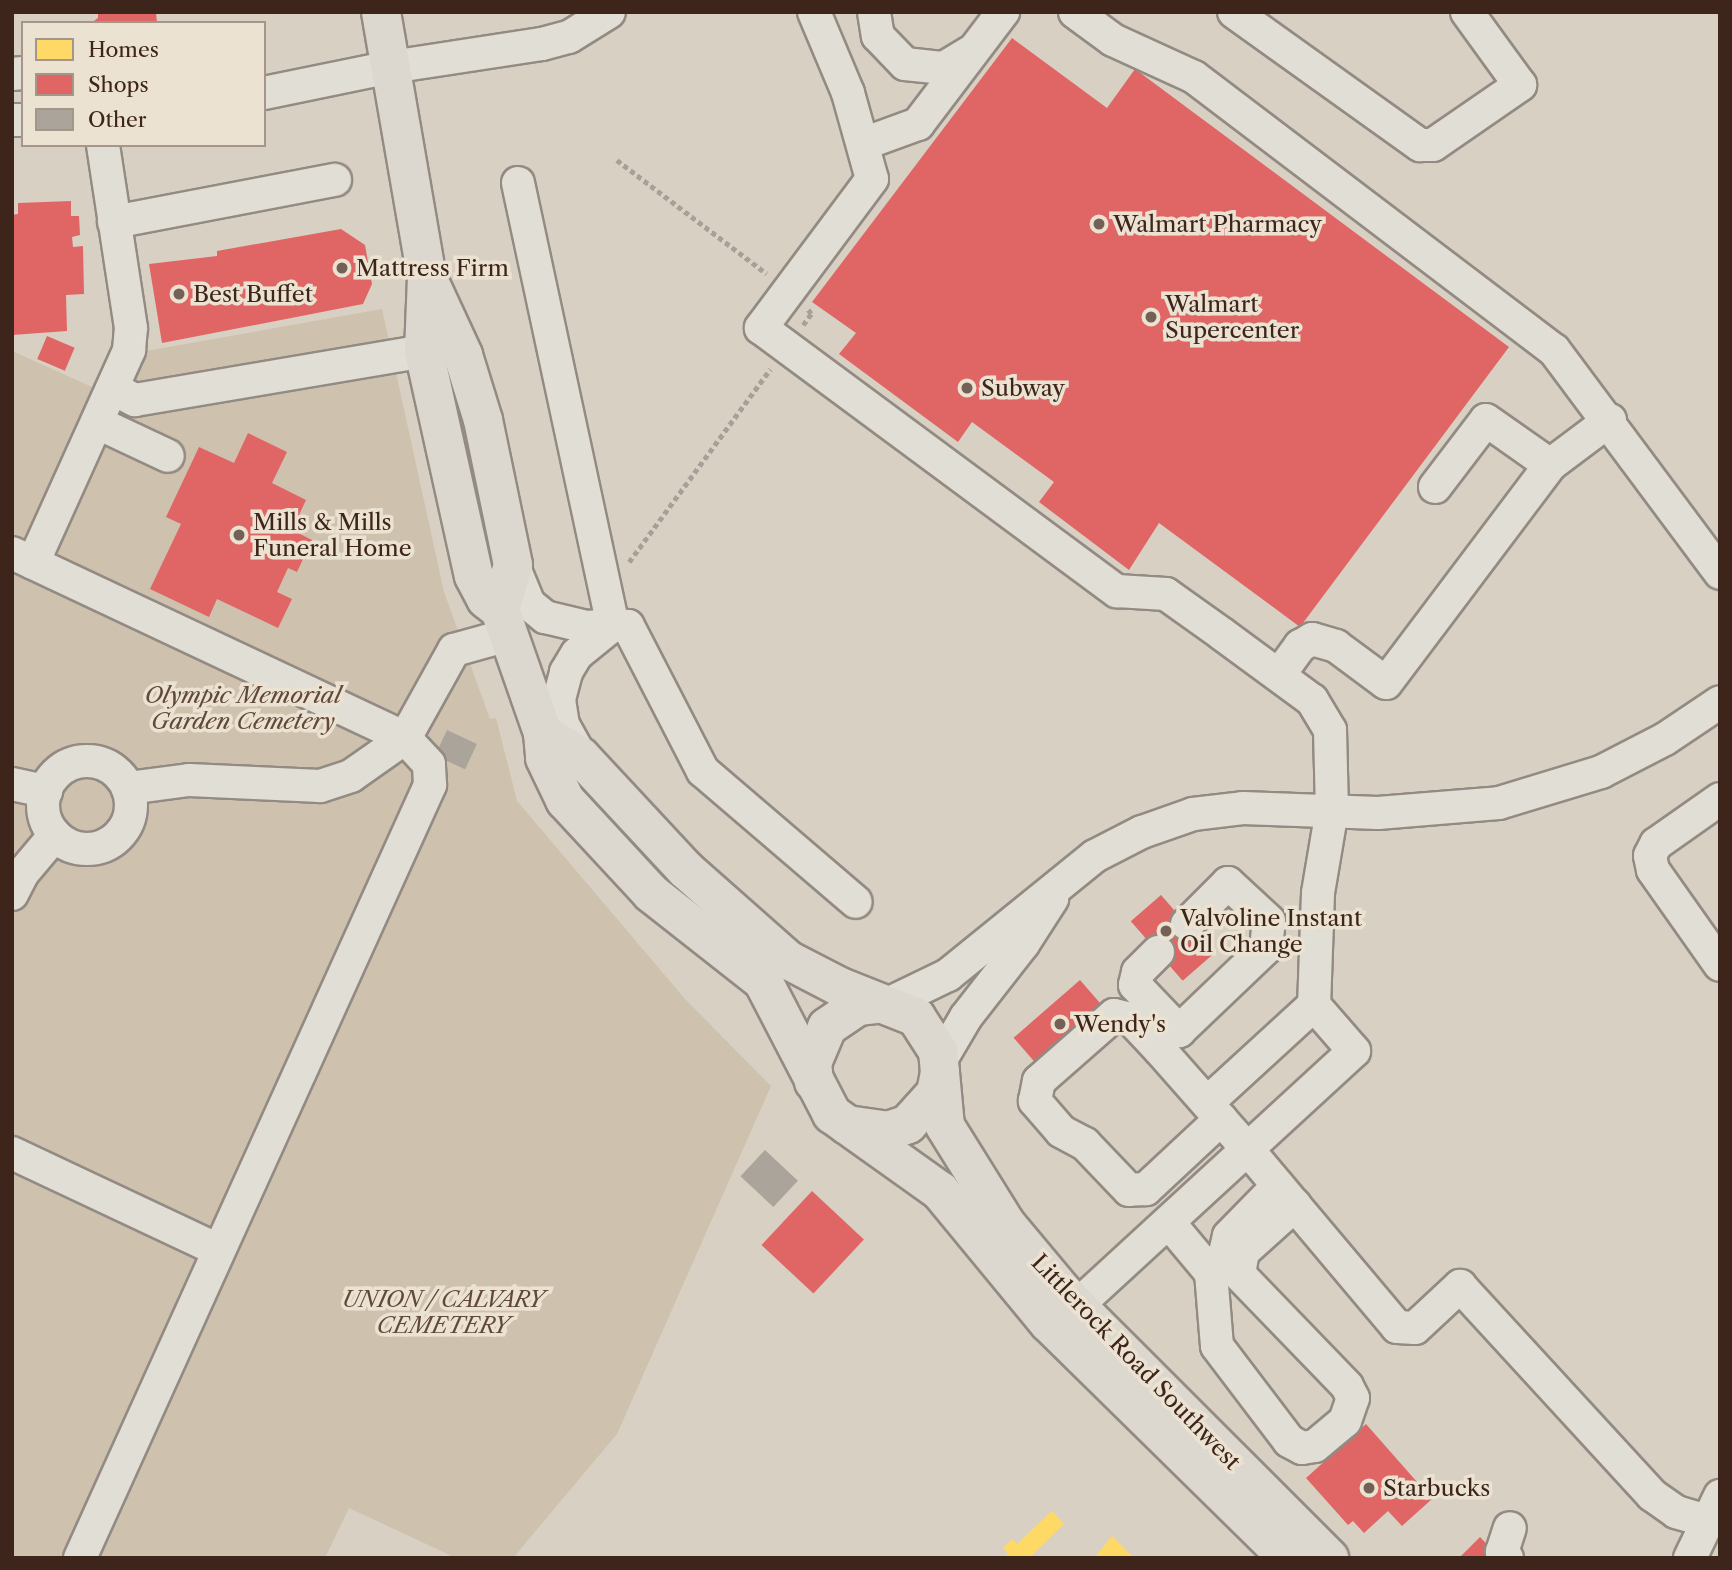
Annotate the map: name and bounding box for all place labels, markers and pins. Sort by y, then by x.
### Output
place label: Walmart Pharmacy [1113,210,1322,238]
marker: Walmart Pharmacy [1091,216,1107,232]
place label: Mattress Firm [356,254,509,282]
marker: Mattress Firm [334,260,350,276]
place label: Best Buffet [193,280,313,308]
marker: Best Buffet [171,286,187,302]
place label: Walmart Supercenter [1165,290,1299,344]
marker: Walmart Supercenter [1143,309,1159,325]
place label: Subway [981,374,1065,402]
marker: Subway [959,380,975,396]
place label: Mills & Mills Funeral Home [253,508,412,562]
marker: Mills & Mills Funeral Home [231,527,247,543]
place label: Valvoline Instant Oil Change [1180,904,1362,958]
marker: Valvoline Instant Oil Change [1158,923,1174,939]
place label: Wendy's [1074,1010,1166,1038]
marker: Wendy's [1052,1016,1068,1032]
place label: Starbucks [1383,1474,1490,1502]
marker: Starbucks [1361,1480,1377,1496]

